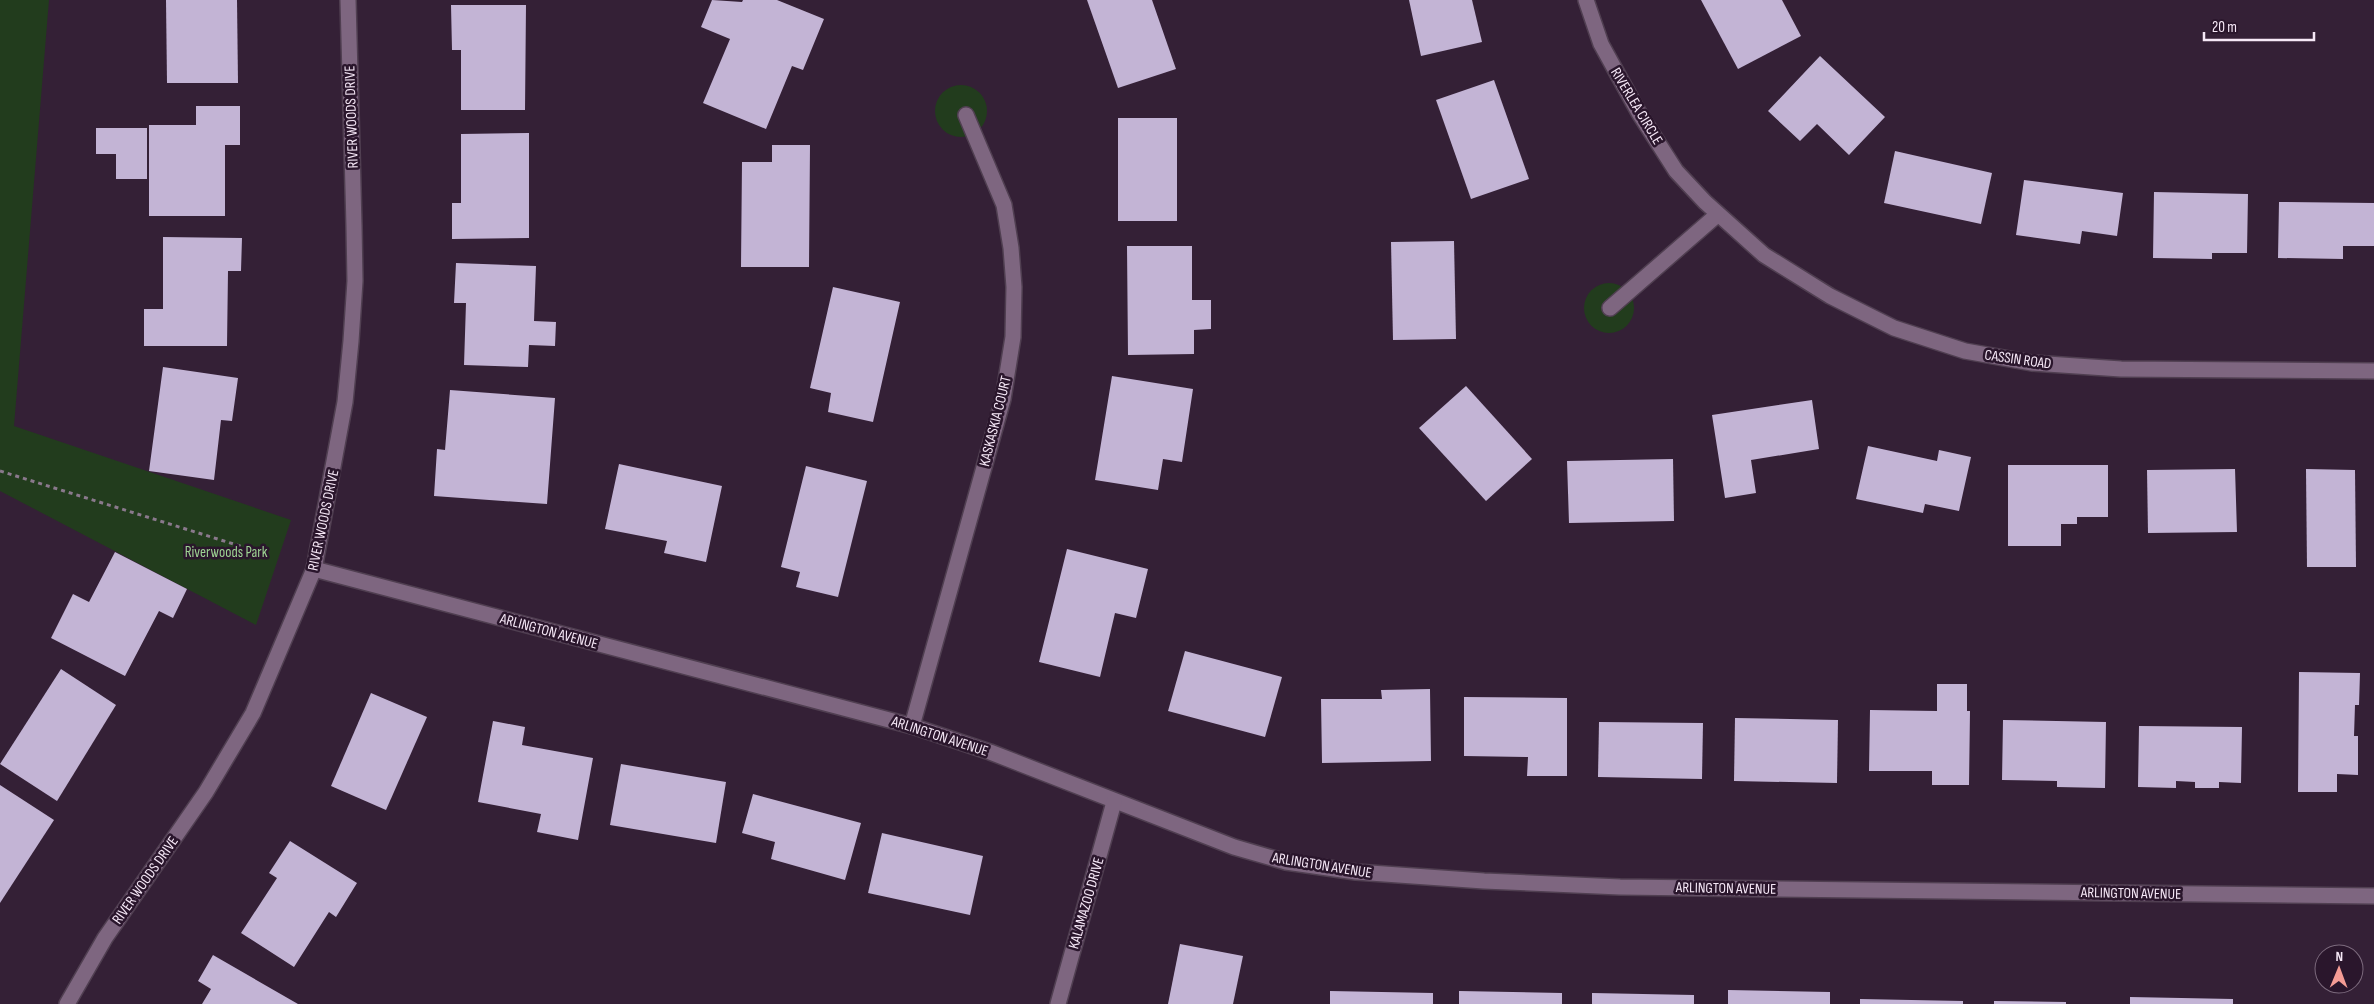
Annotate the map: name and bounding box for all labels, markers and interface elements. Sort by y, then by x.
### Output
scale bar [2204,10,2314,42]
text: 20 m [2212,18,2237,37]
street label: RIVERLEA CIRCLE [1606,64,1667,148]
street label: RIVER WOODS DRIVE [340,65,363,169]
street label: CASSIN ROAD [1983,345,2053,374]
street label: KASKASKIA COURT [975,374,1016,468]
street label: RIVER WOODS DRIVE [303,468,343,572]
park label: Riverwoods Park [185,543,268,562]
street label: ARLINGTON AVENUE [497,609,600,654]
street label: ARLINGTON AVENUE [888,712,991,761]
street label: RIVER WOODS DRIVE [108,833,183,928]
street label: ARLINGTON AVENUE [1270,848,1373,883]
street label: KALAMAZOO DRIVE [1064,855,1109,951]
street label: ARLINGTON AVENUE [1675,878,1776,899]
street label: ARLINGTON AVENUE [2080,883,2181,904]
north arrow [2314,944,2364,994]
text: N [2335,948,2343,965]

